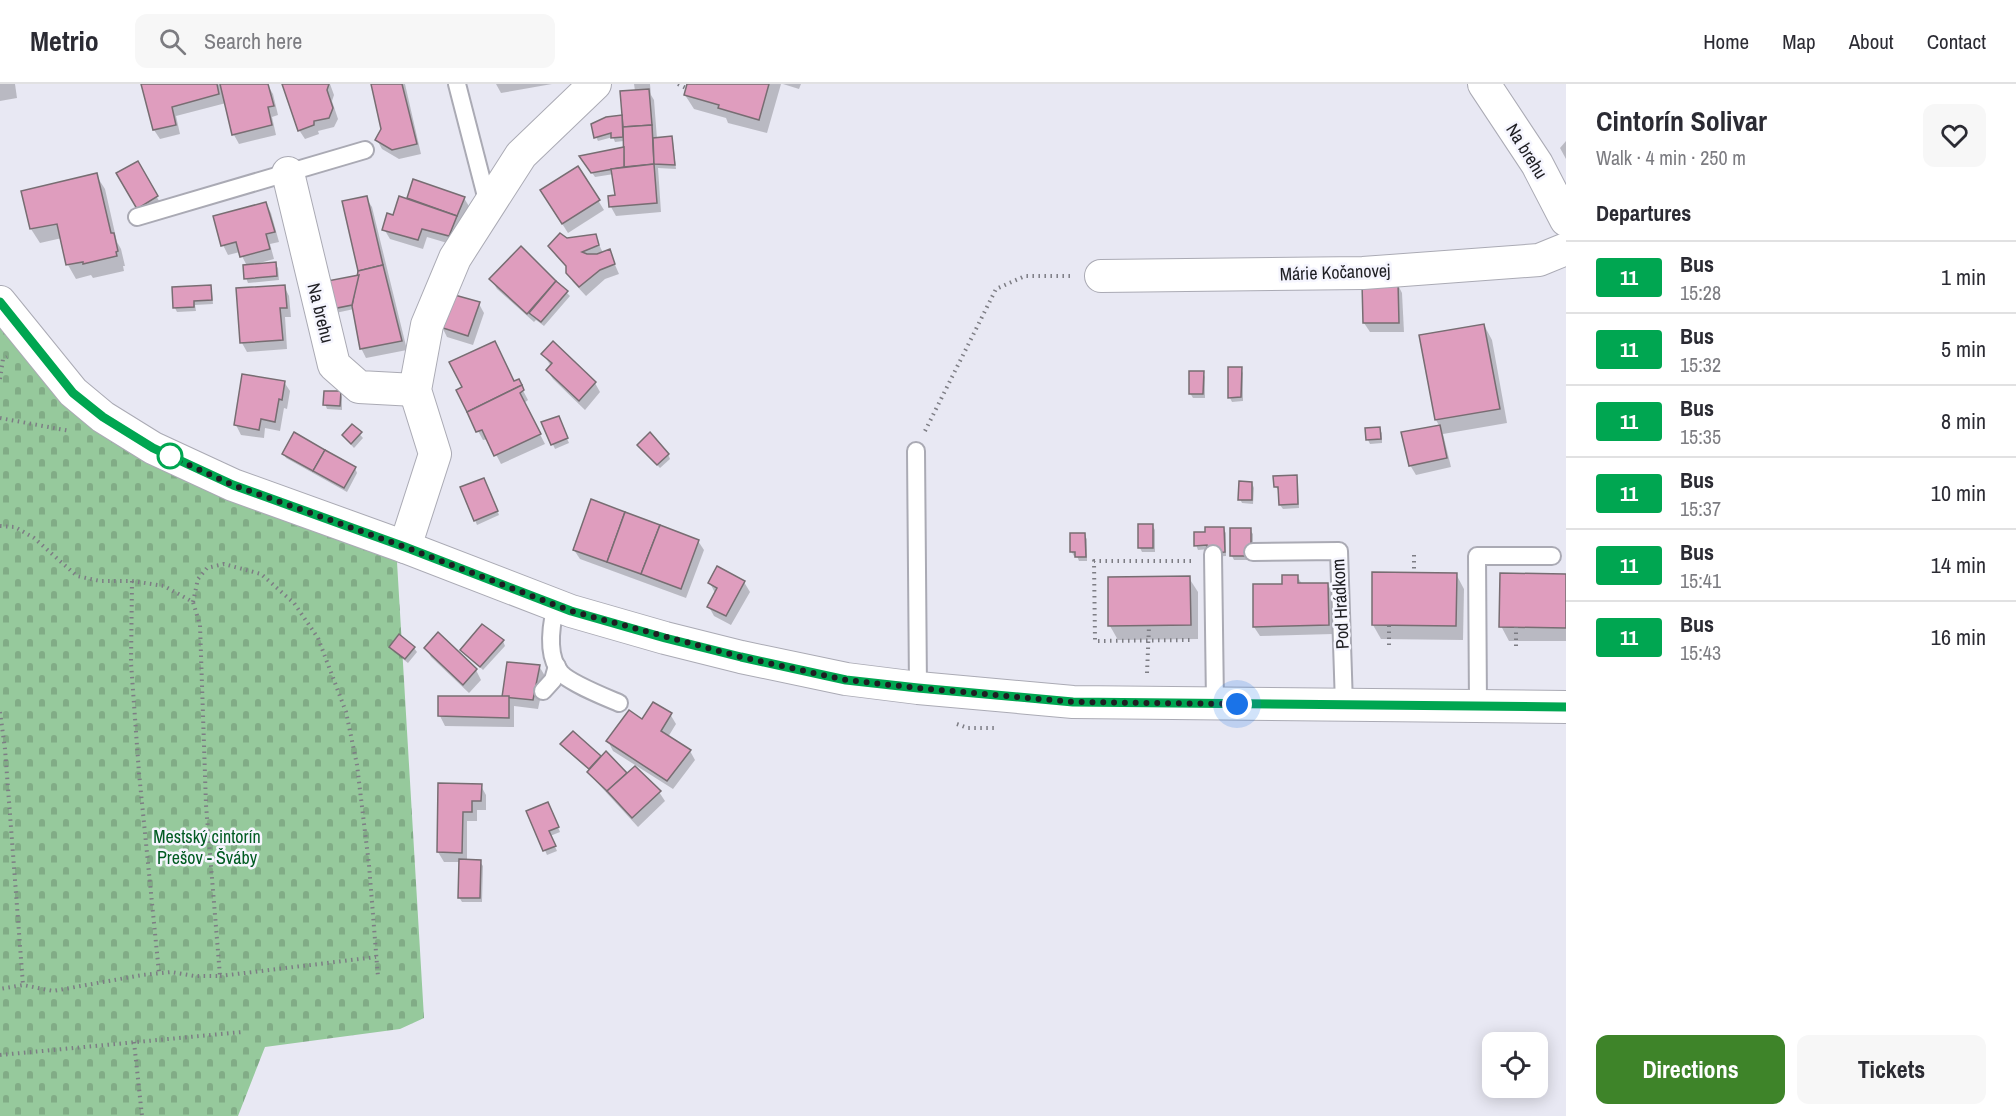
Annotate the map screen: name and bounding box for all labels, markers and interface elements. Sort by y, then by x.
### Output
search box [135,14,555,68]
text: Metrio [30,22,99,60]
icon: search [156,25,189,58]
text: Search here [204,26,302,56]
text: Home [1703,27,1749,56]
text: Map [1782,27,1816,56]
text: About [1849,27,1894,56]
text: Contact [1927,27,1986,56]
text: Cintorín Solivar [1596,102,1767,140]
button: heart [1923,104,1986,167]
street label: Na brehu [1500,119,1554,183]
text: Walk · 4 min · 250 m [1596,144,1746,171]
text: Departures [1596,198,1691,228]
text: Bus [1680,249,1714,279]
street label: Márie Kočanovej [1279,258,1391,286]
text: 1 min [1941,262,1986,292]
text: 11 [1620,263,1638,292]
text: 15:28 [1680,279,1721,306]
street label: Na brehu [302,281,340,345]
text: Bus [1680,321,1714,351]
text: 5 min [1941,334,1986,364]
text: 11 [1620,335,1638,364]
text: 15:32 [1680,351,1721,378]
text: Bus [1680,393,1714,423]
text: 8 min [1941,406,1986,436]
text: 11 [1620,407,1638,436]
text: 15:35 [1680,423,1721,450]
unlabelled marker [157,443,183,469]
text: Bus [1680,465,1714,495]
text: 10 min [1931,478,1986,508]
text: 11 [1620,479,1638,508]
text: 15:37 [1680,495,1721,522]
text: Bus [1680,537,1714,567]
text: 14 min [1931,550,1986,580]
text: 11 [1620,551,1638,580]
street label: Pod Hrádkom [1325,558,1355,650]
text: 15:41 [1680,567,1721,594]
text: Bus [1680,609,1714,639]
text: 16 min [1931,622,1986,652]
text: 11 [1620,623,1638,652]
text: 15:43 [1680,639,1721,666]
your location [1222,689,1252,719]
park label: Mestský cintorín Prešov - Šváby [153,824,261,870]
map controls [1482,1032,1548,1098]
button: locate [1482,1032,1548,1098]
button: Directions [1596,1035,1785,1104]
button: Tickets [1797,1035,1986,1104]

